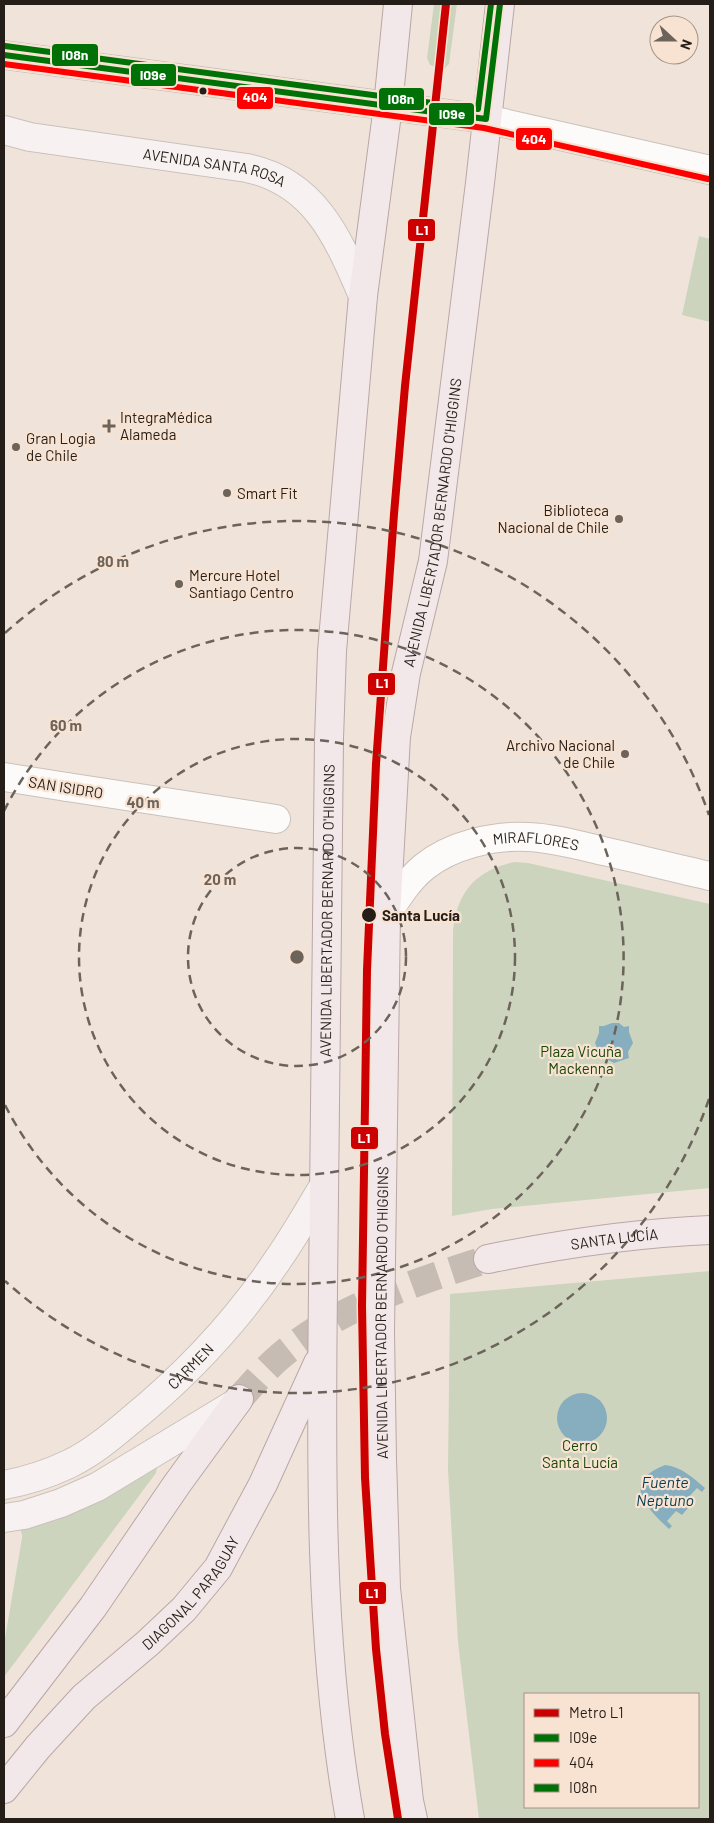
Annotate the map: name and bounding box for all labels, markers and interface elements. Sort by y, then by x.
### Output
north arrow [649,15,699,65]
text: N [677,37,696,52]
line badge: I08n [51,43,99,67]
text: I08n [62,46,88,63]
line badge: I09e [130,63,177,87]
text: I09e [140,66,167,83]
unlabelled marker [198,86,208,96]
line badge: 404 [236,86,274,110]
line badge: I08n [378,87,425,111]
text: 404 [243,88,267,105]
text: I08n [388,90,414,107]
line badge: I09e [428,102,475,126]
text: I09e [439,105,466,122]
line badge: 404 [515,127,553,151]
text: 404 [522,130,546,147]
street label: AVENIDA SANTA ROSA [142,144,289,190]
line badge: L1 [407,218,436,242]
text: L1 [416,221,429,238]
street label: AVENIDA LIBERTADOR BERNARDO O'HIGGINS [399,377,465,669]
place label: IntegraMédica Alameda [120,408,213,443]
marker: IntegraMédica Alameda [102,419,116,433]
place label: Gran Logia de Chile [26,429,96,464]
marker: Gran Logia de Chile [10,441,22,453]
place label: Smart Fit [237,484,298,502]
marker: Smart Fit [221,487,233,499]
place label: Biblioteca Nacional de Chile [498,501,609,536]
marker: Biblioteca Nacional de Chile [613,513,625,525]
text: 80 m [97,552,129,570]
place label: Mercure Hotel Santiago Centro [189,566,294,601]
marker: Mercure Hotel Santiago Centro [173,578,185,590]
line badge: L1 [367,672,396,696]
text: L1 [376,674,389,691]
text: 60 m [50,716,82,734]
place label: Archivo Nacional de Chile [506,736,615,771]
marker: Archivo Nacional de Chile [619,748,631,760]
street label: AVENIDA LIBERTADOR BERNARDO O'HIGGINS [316,764,338,1057]
street label: SAN ISIDRO [27,772,105,802]
text: 40 m [126,793,160,811]
street label: MIRAFLORES [492,828,581,854]
text: 20 m [204,870,236,888]
marker: Santa Lucía [360,906,378,924]
place label: Santa Lucía [382,906,460,924]
centre of rings [288,948,306,966]
park label: Plaza Vicuña Mackenna [540,1042,622,1077]
line badge: L1 [350,1126,379,1150]
text: L1 [358,1129,371,1146]
street label: AVENIDA LIBERTADOR BERNARDO O'HIGGINS [371,1166,391,1459]
street label: SANTA LUCÍA [569,1224,659,1253]
street label: CARMEN [164,1339,217,1393]
park label: Cerro Santa Lucía [542,1436,618,1471]
water label: Fuente Neptuno [636,1472,694,1509]
street label: DIAGONAL PARAGUAY [138,1533,242,1653]
line badge: L1 [358,1581,387,1605]
text: L1 [366,1584,379,1601]
legend [524,1693,699,1808]
text: Metro L1 [569,1703,623,1721]
text: I09e [569,1728,597,1746]
text: 404 [569,1753,594,1771]
text: I08n [569,1778,597,1796]

